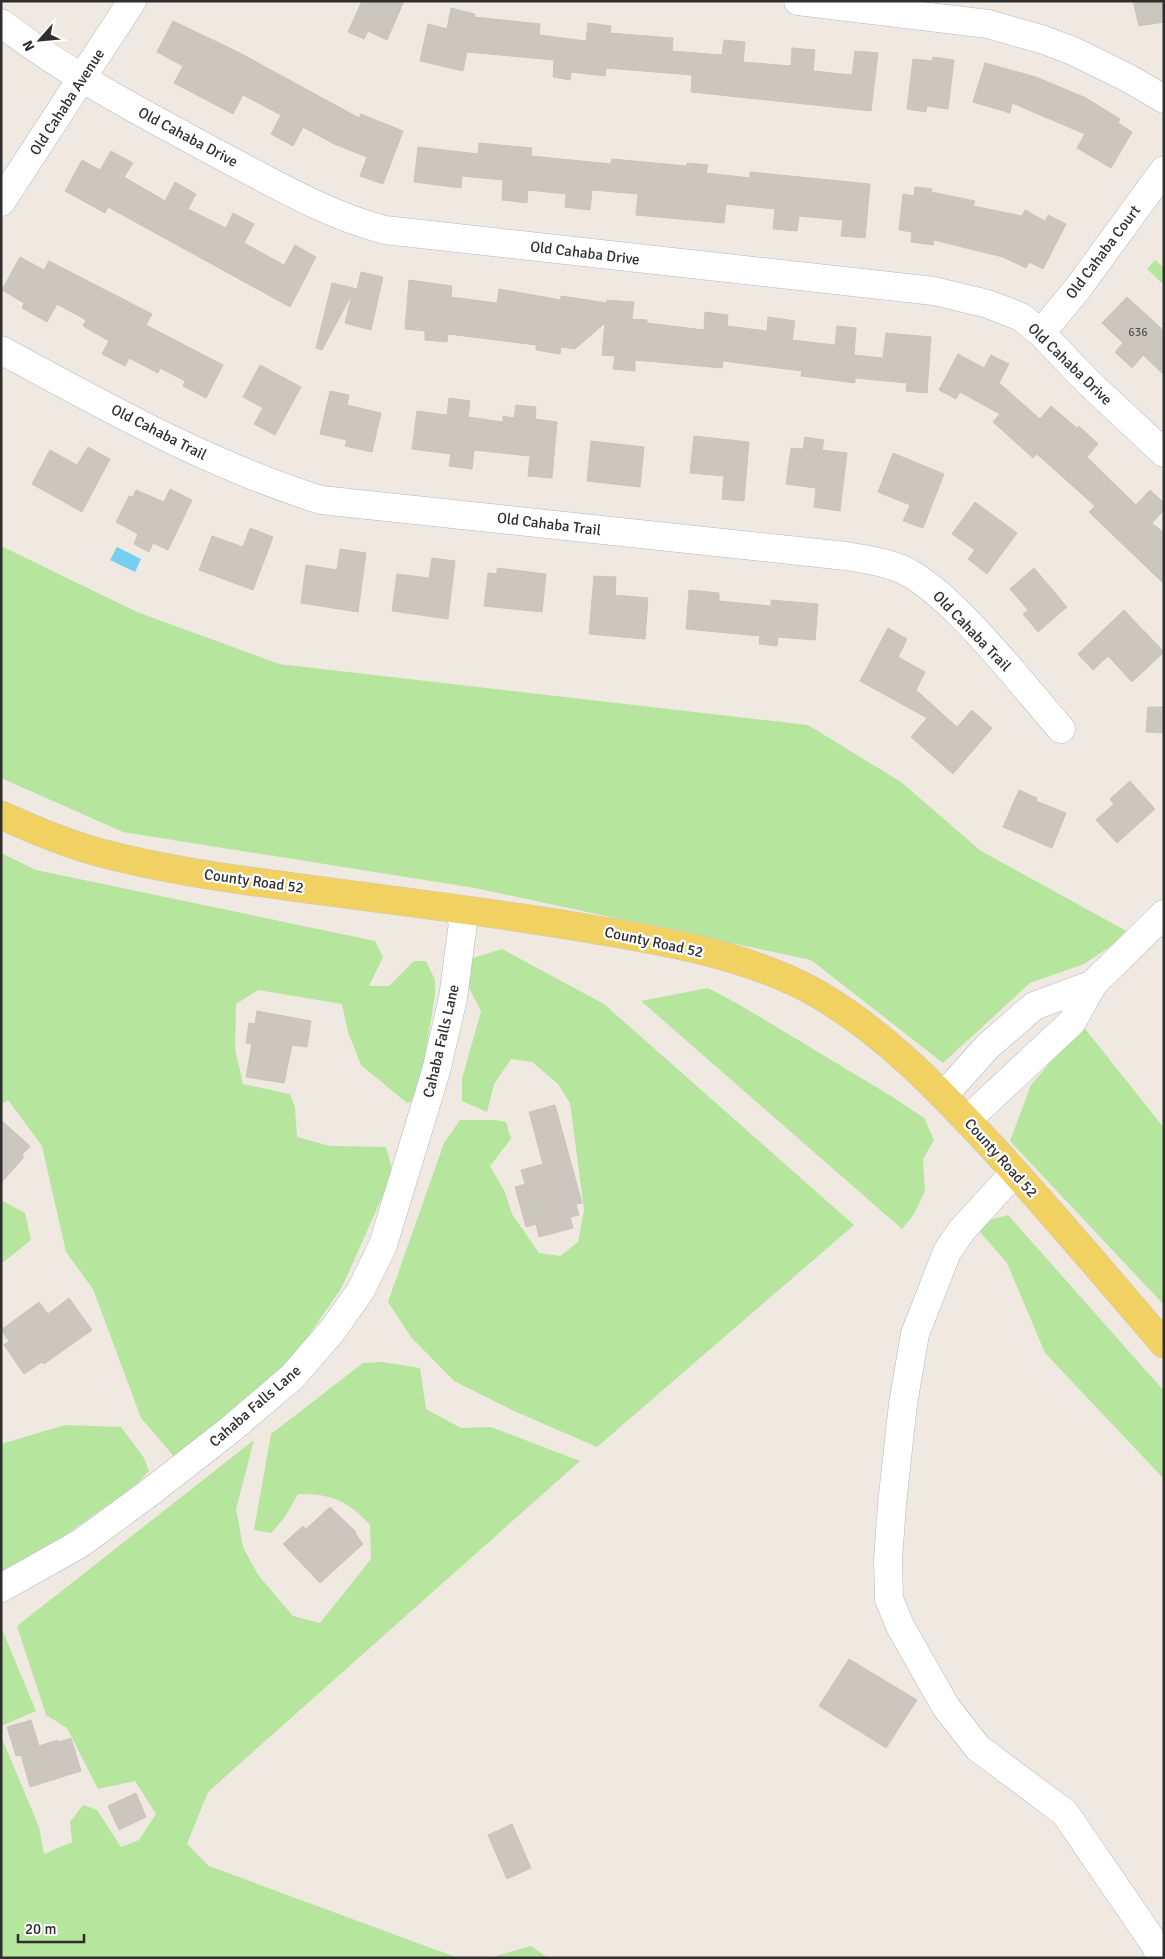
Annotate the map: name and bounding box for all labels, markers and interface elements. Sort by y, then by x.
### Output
north arrow [15,15,65,65]
text: N [19,37,39,54]
street label: Old Cahaba Avenue [26,45,108,159]
street label: Old Cahaba Drive [135,103,241,171]
street label: Old Cahaba Court [1062,202,1144,302]
street label: Old Cahaba Drive [529,237,641,269]
street label: Old Cahaba Drive [1024,319,1116,409]
house number: 636 [1128,325,1148,340]
street label: Old Cahaba Trail [108,400,210,464]
street label: Old Cahaba Trail [496,509,602,539]
street label: Old Cahaba Trail [929,587,1015,675]
street label: County Road 52 [203,865,305,897]
street label: County Road 52 [603,923,705,961]
street label: Cahaba Falls Lane [419,983,463,1099]
street label: County Road 52 [961,1115,1041,1201]
street label: Cahaba Falls Lane [205,1361,305,1451]
scale bar [18,1912,84,1944]
text: 20 m [25,1920,56,1938]

